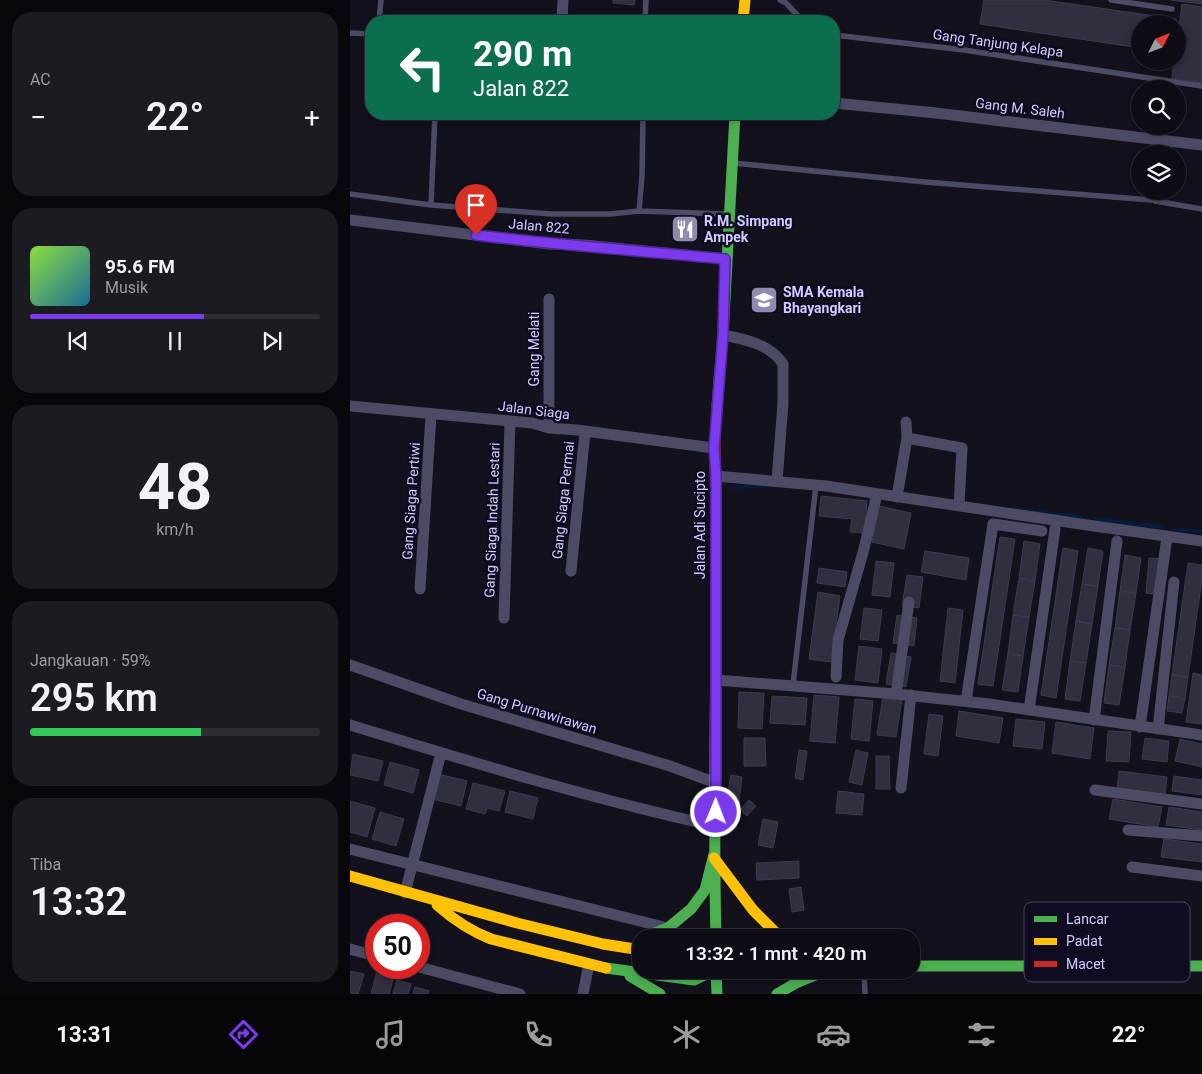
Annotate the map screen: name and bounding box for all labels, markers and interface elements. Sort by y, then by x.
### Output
north arrow [1131,15,1186,70]
map controls [1131,15,1186,200]
street label: Gang Tanjung Kelapa [932,26,1064,60]
text: 290 m [473,34,572,75]
icon: left [390,35,455,100]
text: AC [30,70,51,89]
text: Jalan 822 [473,76,569,101]
button: search [1131,80,1186,135]
text: 22° [146,95,204,139]
street label: Gang M. Saleh [974,95,1066,121]
text: − [30,101,46,134]
text: + [304,101,320,134]
button: layers [1131,145,1186,200]
pin [455,184,497,235]
icon: arrive [462,191,490,219]
place label: R.M. Simpang Ampek [704,213,793,245]
restaurant icon: R.M. Simpang Ampek [670,214,700,244]
street label: Jalan 822 [508,215,570,237]
text: 95.6 FM [105,255,175,278]
text: Musik [105,278,148,297]
place label: SMA Kemala Bhayangkari [783,284,864,316]
school or university icon: SMA Kemala Bhayangkari [749,285,779,315]
street label: Gang Melati [526,312,542,386]
icon: previous [64,327,92,355]
icon: pause [161,327,189,355]
icon: next [258,327,286,355]
street label: Jalan Siaga [497,398,571,422]
street label: Gang Siaga Permai [549,440,577,560]
street label: Gang Siaga Pertiwi [399,442,423,560]
street label: Gang Siaga Indah Lestari [481,442,503,598]
text: 48 [138,449,212,525]
street label: Jalan Adi Sucipto [692,471,708,579]
text: km/h [156,520,194,539]
text: Jangkauan · 59% [30,651,150,670]
text: 295 km [30,676,158,720]
street label: Gang Purnawirawan [475,685,599,737]
position arrow [689,785,741,837]
text: Tiba [30,855,61,874]
text: 13:32 [30,880,127,924]
legend [1024,902,1190,982]
text: Lancar [1066,911,1109,927]
speed limit sign: 50 [365,914,430,979]
text: Padat [1066,933,1103,949]
text: 13:32 · 1 mnt · 420 m [685,942,867,965]
text: Macet [1066,956,1106,972]
icon: directions [226,1017,261,1052]
icon: music [373,1017,408,1052]
icon: phone [521,1017,556,1052]
icon: climate [669,1017,704,1052]
icon: car [816,1017,851,1052]
icon: filters [964,1017,999,1052]
text: 13:31 [56,1022,113,1047]
text: 22° [1112,1022,1146,1047]

